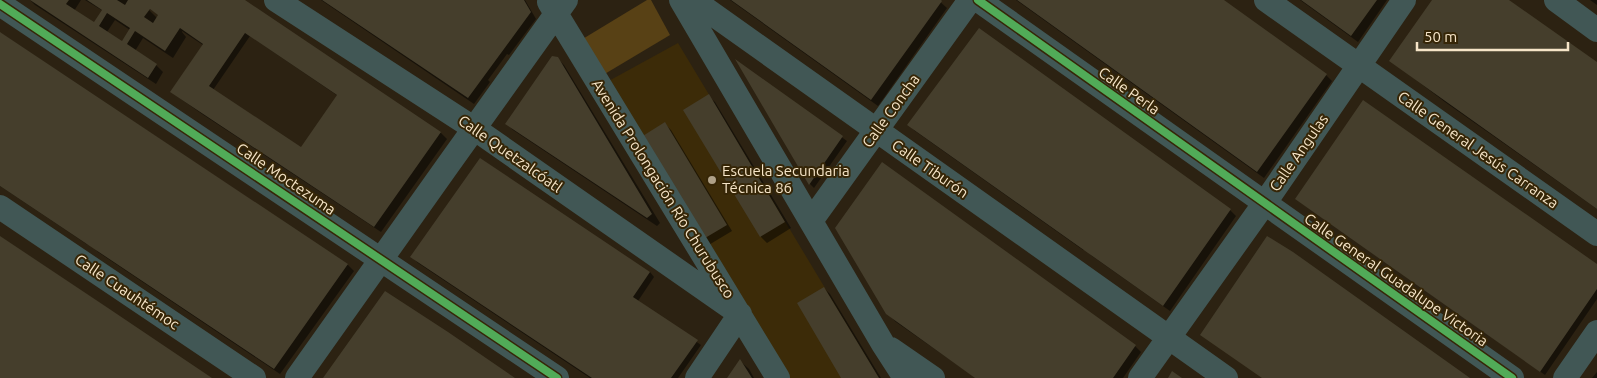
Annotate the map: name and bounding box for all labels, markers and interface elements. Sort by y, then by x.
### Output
scale bar [1417,20,1568,52]
text: 50 m [1424,28,1457,45]
street label: Calle Perla [1095,63,1163,118]
street label: Calle Concha [858,71,923,151]
street label: Avenida Prolongación Río Churubusco [589,76,738,301]
street label: Calle General Jesús Carranza [1395,88,1562,212]
street label: Calle Quetzalcóatl [455,111,565,196]
street label: Calle Angulas [1266,111,1331,195]
street label: Calle Tiburón [889,136,972,201]
street label: Calle Moctezuma [234,139,339,218]
place label: Escuela Secundaria Técnica 86 [722,162,850,196]
marker: Escuela Secundaria Técnica 86 [706,174,718,186]
street label: Calle General Guadalupe Victoria [1301,209,1491,350]
street label: Calle Cuauhtémoc [72,250,183,333]

